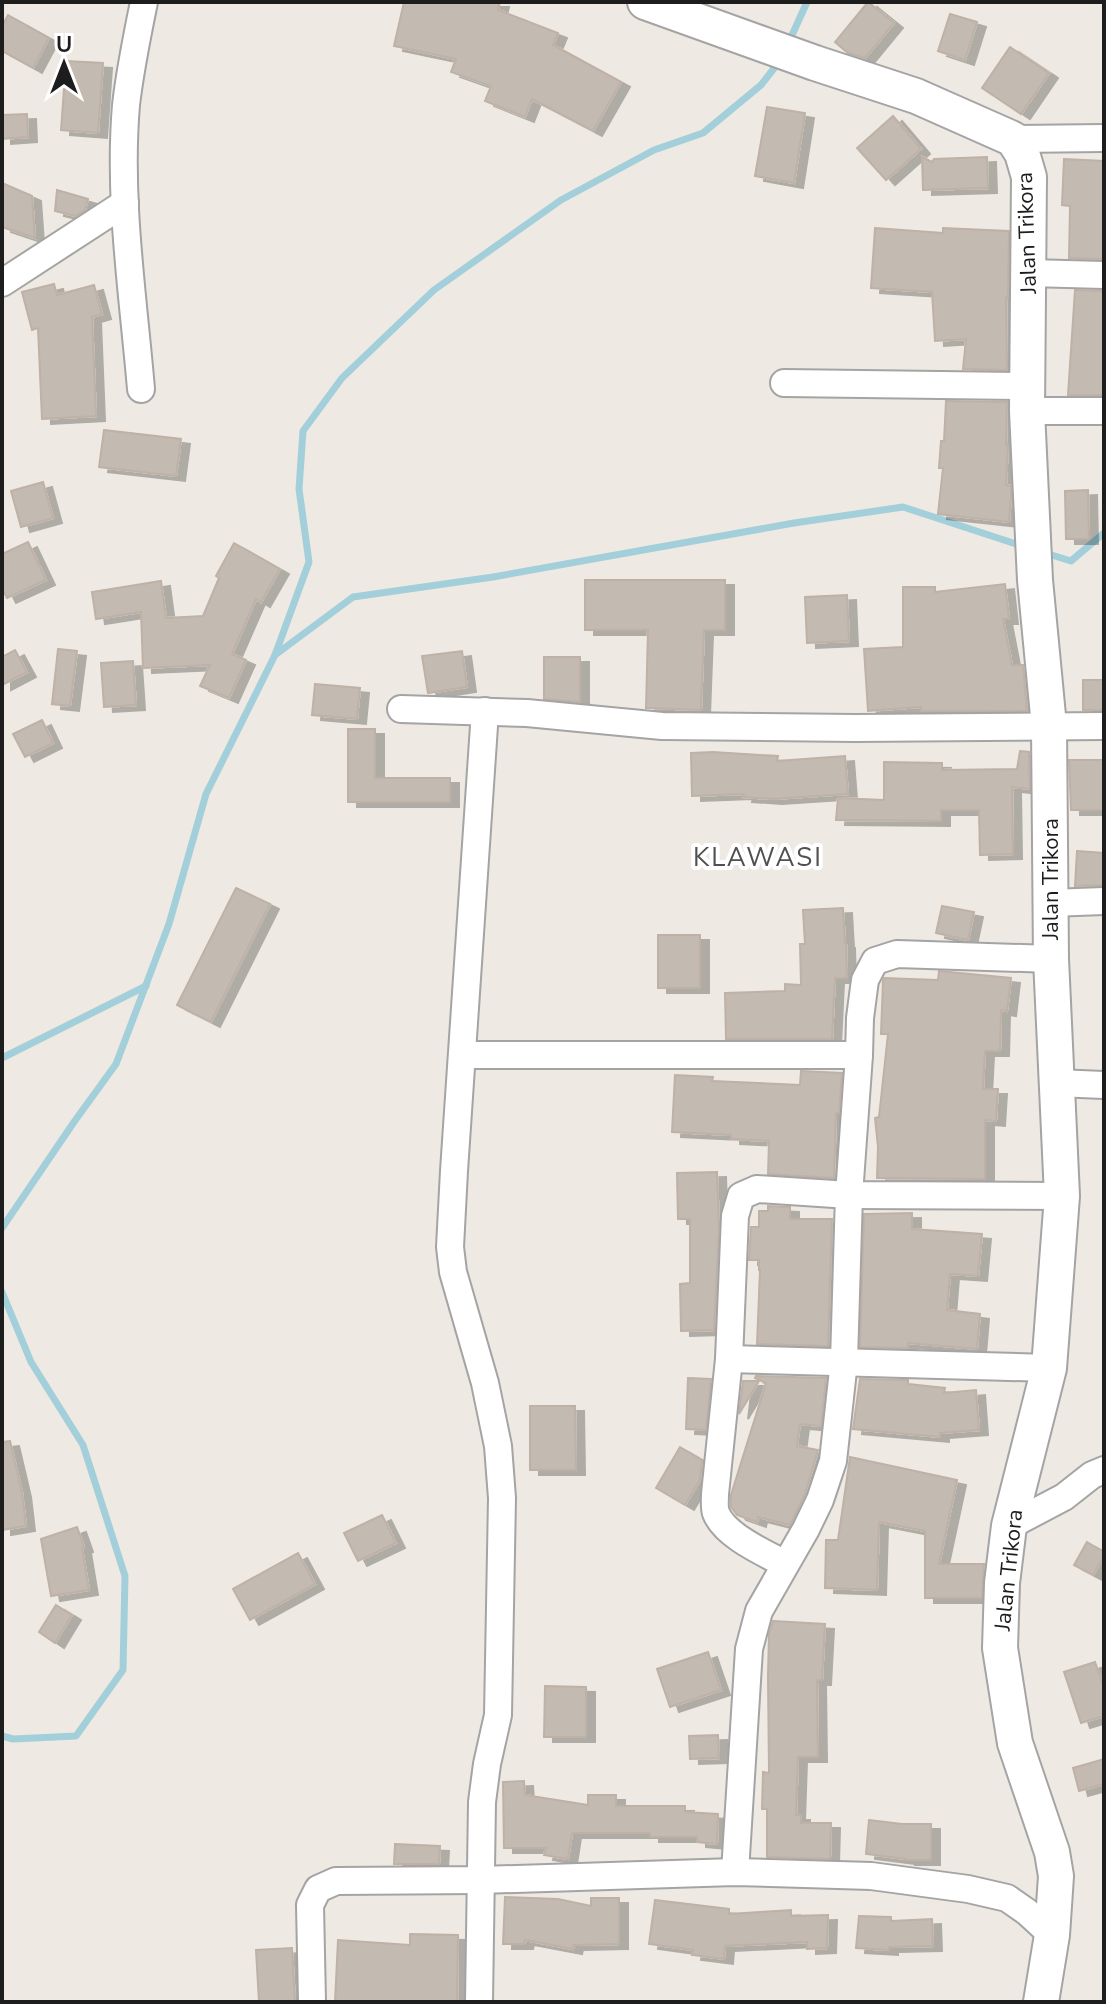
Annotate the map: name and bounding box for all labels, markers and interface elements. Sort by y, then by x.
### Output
north arrow [24,24,104,104]
text: U [56,30,72,60]
street label: Jalan Trikora [1010,171,1044,295]
street label: Jalan Trikora [1036,818,1066,941]
district label: KLAWASI [693,840,823,875]
street label: Jalan Trikora [988,1508,1030,1633]

